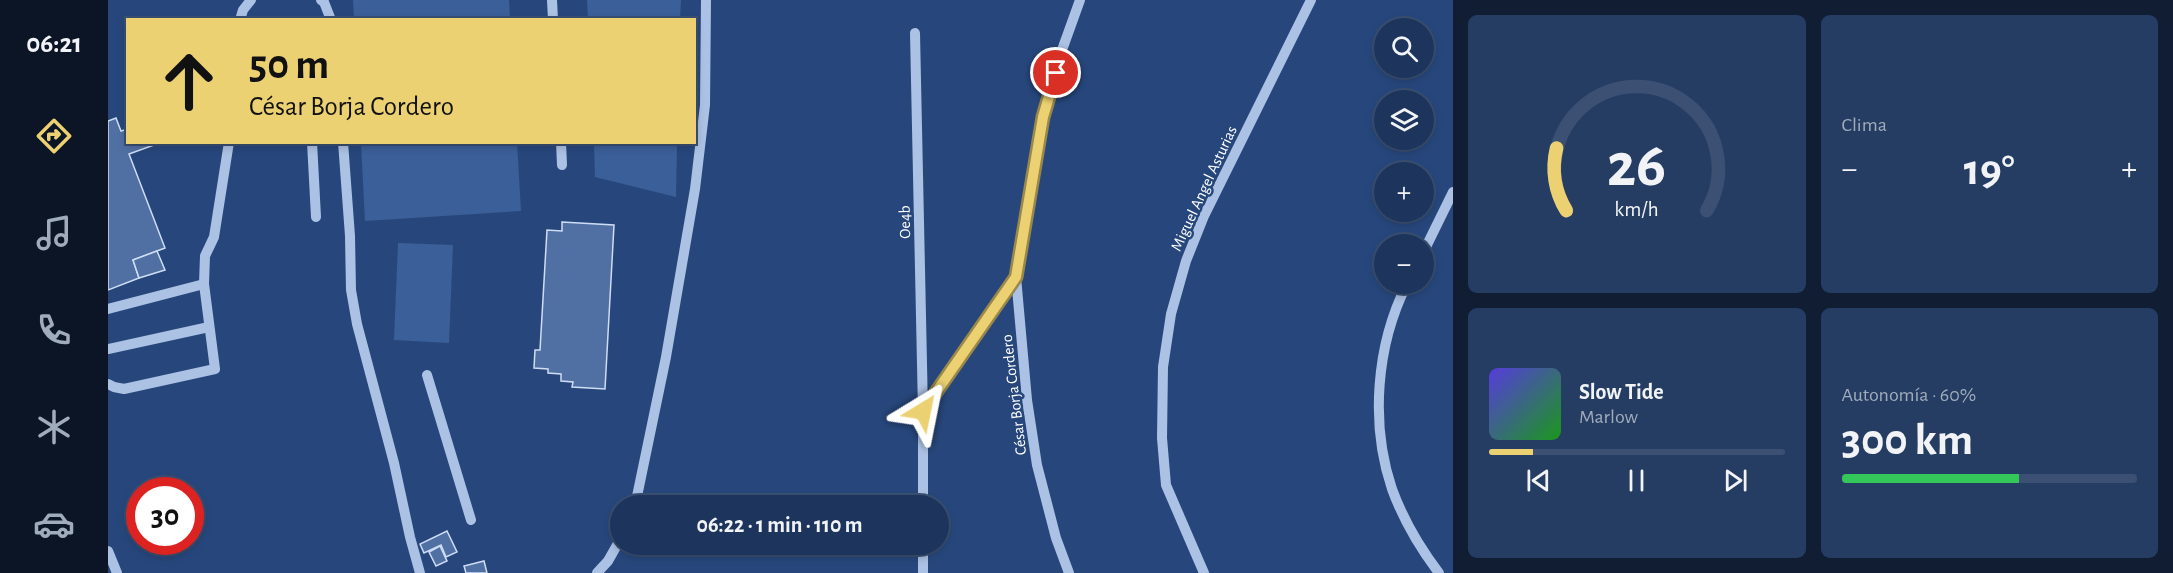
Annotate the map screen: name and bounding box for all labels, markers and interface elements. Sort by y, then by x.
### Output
map controls [1374,18,1434,294]
button: search [1374,18,1434,78]
text: 06:21 [26,30,82,57]
icon: ahead [150,42,228,120]
text: 50 m [249,44,329,86]
pin [1030,47,1081,98]
icon: arrive [1039,56,1072,89]
button: layers [1374,90,1434,150]
text: César Borja Cordero [249,93,454,120]
icon: directions [33,115,75,157]
text: Clima [1842,115,1887,135]
street label: Miguel Angel Asturias [1168,123,1240,253]
text: 26 [1607,135,1667,197]
text: 19° [1964,148,2015,193]
text: − [1842,153,1857,186]
text: + [2121,153,2137,186]
button: + [1374,162,1434,222]
text: km/h [1615,199,1659,220]
street label: Oe4b [897,205,913,239]
icon: music [33,212,75,254]
button: − [1374,234,1434,294]
icon: phone [33,309,75,351]
street label: César Borja Cordero [999,333,1030,456]
position arrow [891,379,955,443]
text: Slow Tide [1579,381,1664,403]
text: Autonomía · 60% [1842,385,1976,405]
icon: climate [33,406,75,448]
text: Marlow [1579,407,1638,427]
text: 300 km [1842,418,1973,463]
icon: previous [1522,464,1555,497]
icon: pause [1620,464,1653,497]
icon: next [1719,464,1752,497]
speed limit sign: 30 [126,477,204,555]
icon: car [33,503,75,545]
text: 06:22 · 1 min · 110 m [697,514,862,536]

